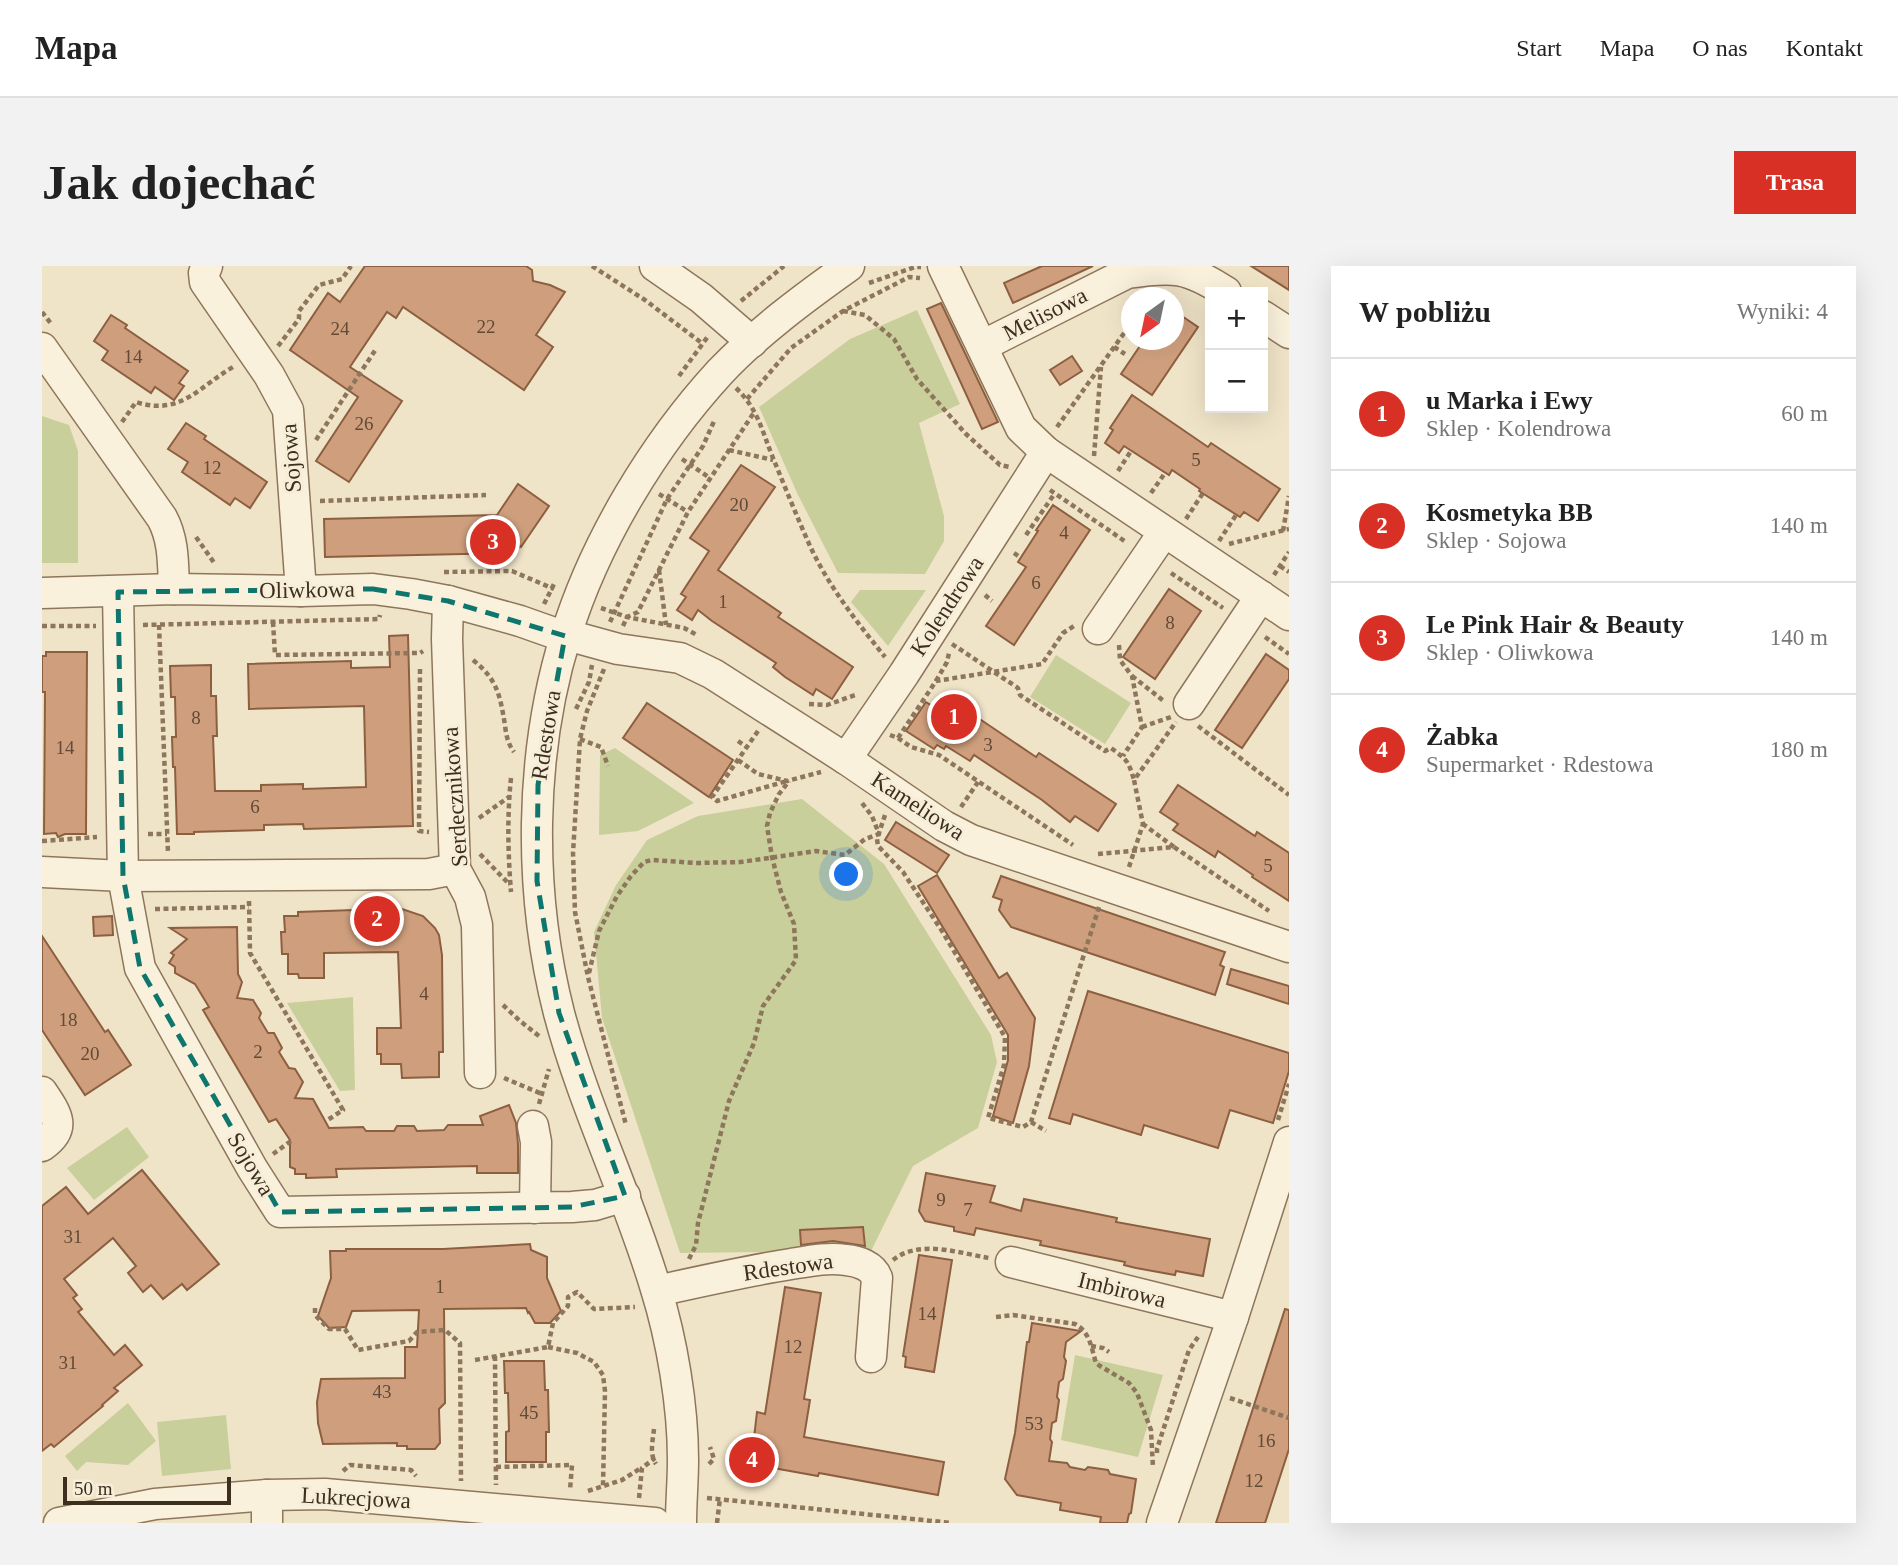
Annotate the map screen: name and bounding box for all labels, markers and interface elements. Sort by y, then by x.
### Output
text: Mapa [35,30,118,66]
text: Start [1516,35,1562,61]
text: Mapa [1600,35,1654,61]
text: O nas [1692,35,1748,61]
text: Kontakt [1786,35,1863,61]
button: Trasa [1734,151,1856,214]
text: Jak dojechać [42,155,316,210]
street label: Melisowa [999,282,1091,346]
north arrow [1121,287,1184,350]
map controls [1205,287,1268,413]
button: + [1205,287,1268,350]
text: W pobliżu [1359,295,1491,328]
text: Wyniki: 4 [1737,299,1828,324]
house number: 22 [477,316,496,337]
house number: 24 [331,318,350,339]
house number: 14 [124,346,143,367]
button: − [1205,350,1268,413]
text: u Marka i Ewy [1426,386,1593,415]
text: 1 [1376,401,1388,426]
text: 60 m [1781,401,1828,426]
house number: 26 [355,413,374,434]
text: Sklep · Kolendrowa [1426,416,1611,441]
street label: Sojowa [276,423,306,493]
house number: 5 [1191,449,1201,470]
house number: 12 [203,457,222,478]
house number: 20 [730,494,749,515]
text: Kosmetyka BB [1426,498,1593,527]
text: 2 [1376,513,1388,538]
text: 140 m [1770,513,1828,538]
pin: 3 [470,516,516,568]
house number: 4 [1059,522,1069,543]
text: Sklep · Sojowa [1426,528,1567,553]
street label: Kolendrowa [906,552,988,660]
house number: 6 [1031,572,1041,593]
street label: Oliwkowa [259,577,355,603]
house number: 1 [718,591,728,612]
text: Le Pink Hair & Beauty [1426,610,1684,639]
house number: 8 [1165,612,1175,633]
text: 3 [1376,625,1388,650]
text: 140 m [1770,625,1828,650]
text: Sklep · Oliwkowa [1426,640,1593,665]
street label: Rdestowa [527,688,565,782]
pin: 1 [931,691,977,743]
house number: 8 [191,707,201,728]
text: Żabka [1426,722,1498,751]
street label: Serdecznikowa [438,726,472,868]
house number: 3 [983,734,993,755]
house number: 14 [56,737,75,758]
text: 4 [1376,737,1388,762]
text: 180 m [1770,737,1828,762]
text: Supermarket · Rdestowa [1426,752,1653,777]
street label: Kameliowa [867,767,969,845]
house number: 6 [250,796,260,817]
house number: 5 [1263,855,1273,876]
your location [829,857,863,891]
pin: 2 [354,893,400,945]
house number: 4 [419,983,429,1004]
house number: 18 [59,1009,78,1030]
house number: 2 [253,1041,263,1062]
house number: 20 [81,1043,100,1064]
street label: Sojowa [223,1128,279,1200]
house number: 9 [936,1189,946,1210]
house number: 7 [963,1199,973,1220]
house number: 31 [64,1226,83,1247]
street label: Rdestowa [741,1248,835,1286]
street label: Imbirowa [1076,1267,1168,1313]
house number: 1 [435,1276,445,1297]
house number: 14 [918,1303,937,1324]
house number: 12 [784,1336,803,1357]
house number: 31 [59,1352,78,1373]
house number: 43 [373,1381,392,1402]
house number: 45 [520,1402,539,1423]
house number: 53 [1025,1413,1044,1434]
house number: 16 [1257,1430,1276,1451]
pin: 4 [729,1434,775,1486]
house number: 12 [1245,1470,1264,1491]
scale bar [63,1474,231,1506]
text: 50 m [74,1478,113,1499]
street label: Lukrecjowa [300,1483,412,1513]

